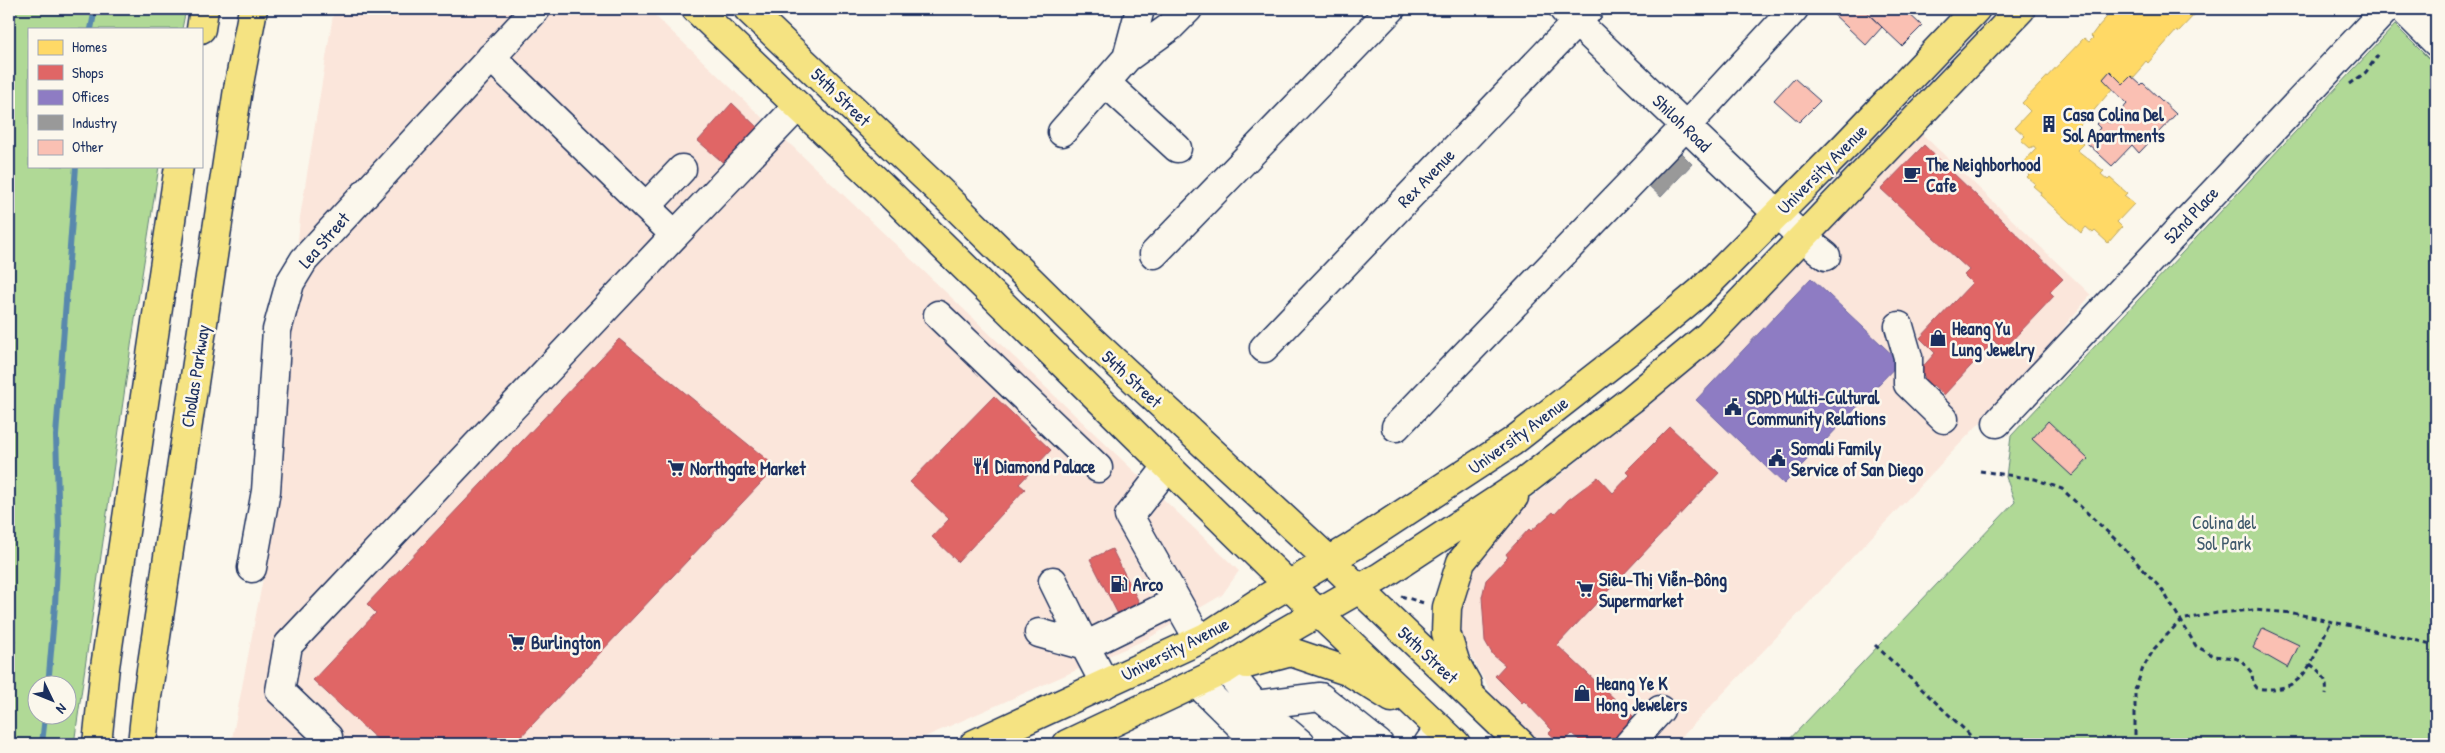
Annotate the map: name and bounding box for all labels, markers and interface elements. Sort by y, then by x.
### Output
legend [28,28,202,168]
text: Homes [72,36,107,57]
text: Shops [72,62,104,83]
street label: 54th Street [806,62,877,132]
text: Offices [72,86,109,107]
street label: Shiloh Road [1647,89,1717,157]
place label: Casa Colina Del Sol Apartments [2063,102,2165,149]
text: Industry [72,112,117,133]
building icon: Casa Colina Del Sol Apartments [2039,114,2059,134]
street label: University Avenue [1771,118,1873,220]
text: Other [72,136,104,157]
street label: Rex Avenue [1392,143,1460,213]
place label: The Neighborhood Cafe [1925,152,2040,198]
cafe icon: The Neighborhood Cafe [1902,164,1922,184]
street label: 52nd Place [2158,181,2224,249]
street label: Lea Street [293,206,356,273]
place label: Heang Yu Lung Jewelry [1952,316,2035,363]
street label: Chollas Parkway [175,322,216,429]
shop icon: Heang Yu Lung Jewelry [1928,328,1948,348]
street label: 54th Street [1096,345,1168,414]
place label: SDPD Multi-Cultural Community Relations [1747,385,1886,432]
street label: University Avenue [1463,390,1573,480]
public building icon: SDPD Multi-Cultural Community Relations [1723,397,1743,417]
place label: Somali Family Service of San Diego [1791,436,1924,483]
public building icon: Somali Family Service of San Diego [1767,448,1787,468]
place label: Diamond Palace [995,454,1096,479]
place label: Northgate Market [690,456,806,482]
restaurant icon: Diamond Palace [971,456,991,476]
supermarket icon: Northgate Market [666,458,686,478]
park label: Colina del Sol Park [2192,510,2256,556]
place label: Siêu-Thị Viễn-Đông Supermarket [1599,567,1727,614]
place label: Arco [1133,572,1164,597]
fuel station icon: Arco [1109,574,1129,594]
supermarket icon: Siêu-Thị Viễn-Đông Supermarket [1575,579,1595,599]
street label: University Avenue [1117,611,1233,687]
street label: 54th Street [1392,621,1464,690]
place label: Burlington [531,630,601,656]
supermarket icon: Burlington [507,632,527,652]
place label: Heang Ye K Hong Jewelers [1596,671,1687,718]
north arrow [28,676,78,726]
shop icon: Heang Ye K Hong Jewelers [1572,683,1592,703]
text: N [52,700,71,719]

